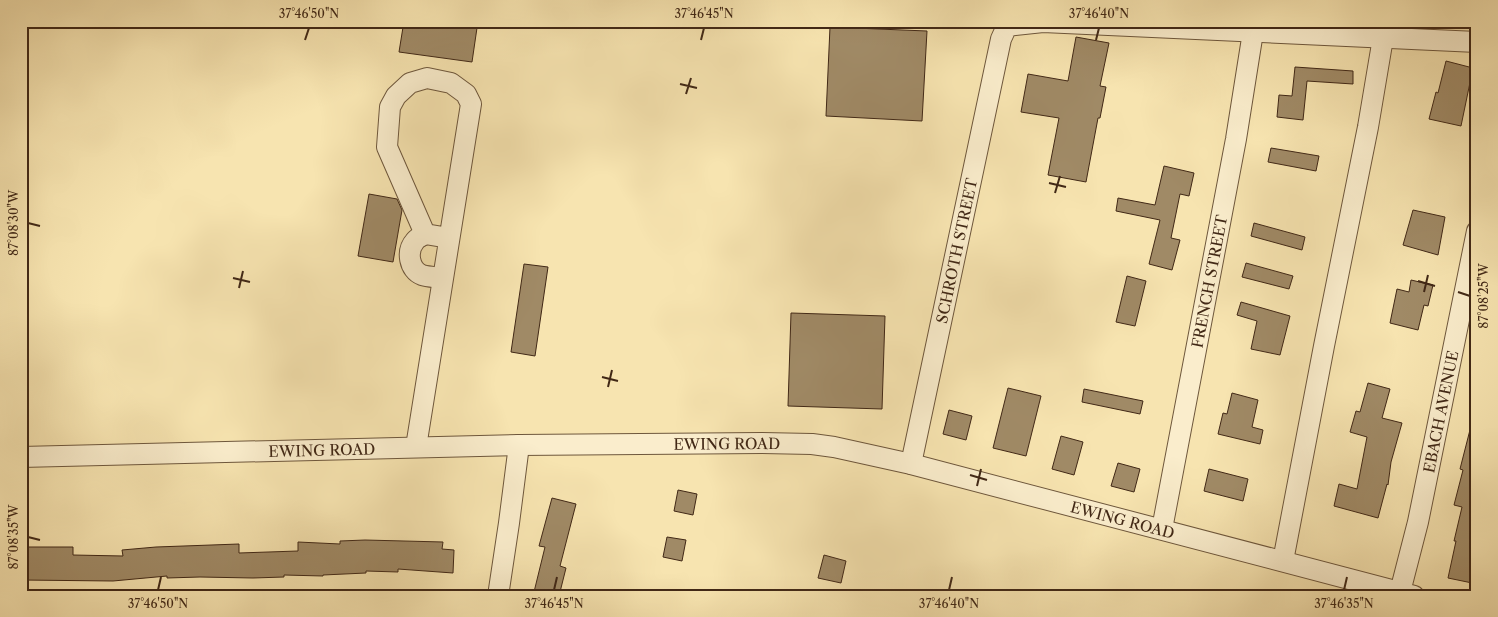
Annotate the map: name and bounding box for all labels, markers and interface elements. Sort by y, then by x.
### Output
text: 37°46'50"N [279,6,339,21]
text: 37°46'45"N [674,6,734,21]
text: 37°46'40"N [1069,6,1129,21]
street label: SCHROTH STREET [932,176,981,325]
text: 87°08'30"W [6,189,21,256]
street label: FRENCH STREET [1187,213,1231,349]
text: 87°08'25"W [1476,262,1491,329]
street label: EBACH AVENUE [1419,349,1462,474]
street label: EWING ROAD [673,433,780,453]
street label: EWING ROAD [268,439,376,461]
street label: EWING ROAD [1069,497,1177,542]
text: 87°08'35"W [6,504,21,570]
text: 37°46'50"N [128,596,188,611]
text: 37°46'45"N [524,596,584,611]
text: 37°46'40"N [919,596,979,611]
text: 37°46'35"N [1314,596,1374,611]

